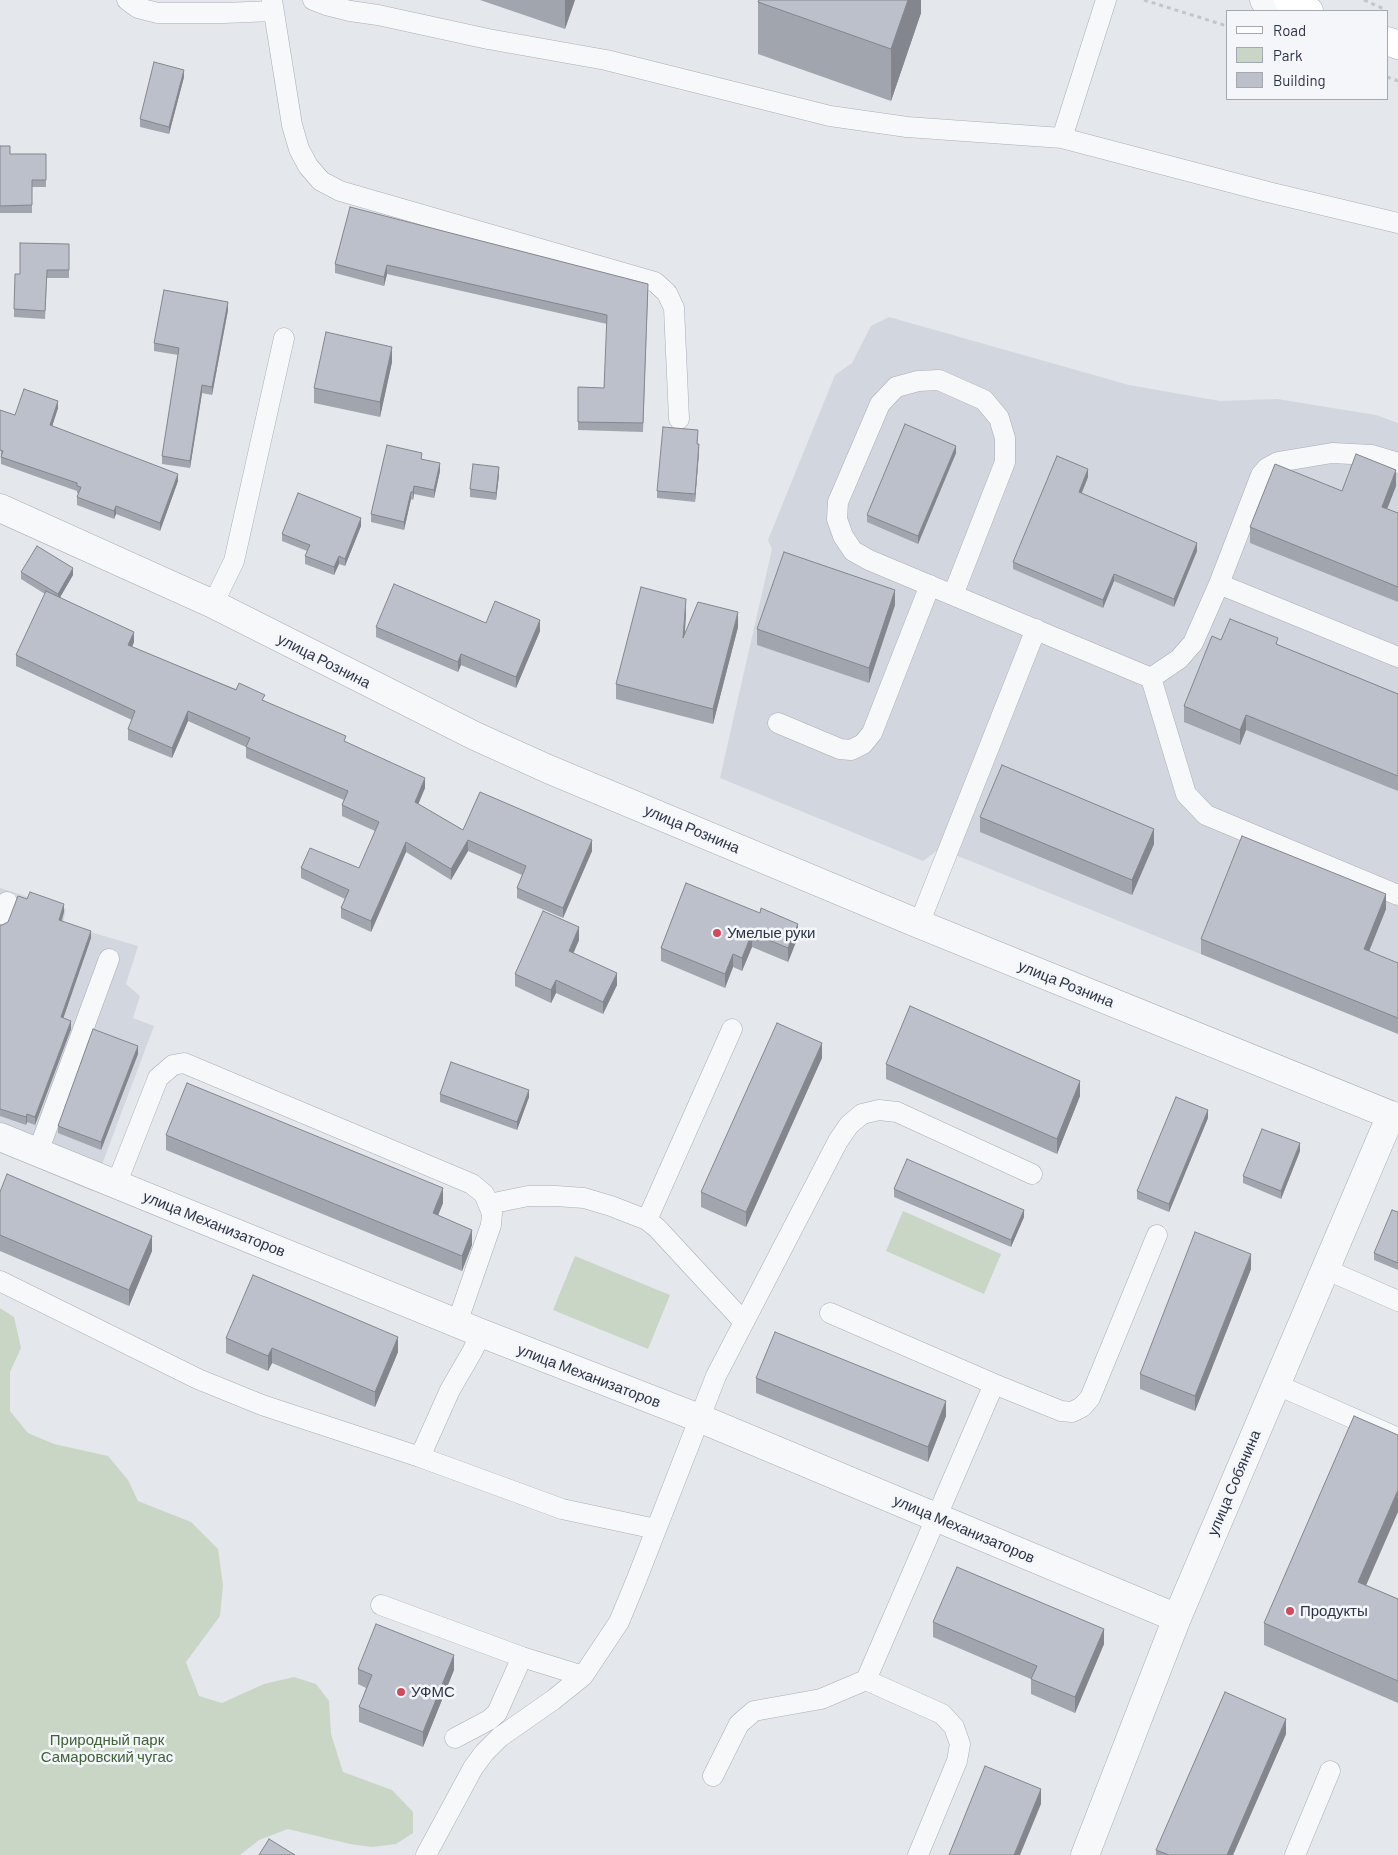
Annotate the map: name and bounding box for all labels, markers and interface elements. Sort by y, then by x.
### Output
legend [1226,10,1388,100]
text: Road [1273,21,1306,39]
text: Park [1273,46,1302,64]
text: Building [1273,71,1326,89]
street label: улица Рознина [275,630,373,692]
street label: улица Рознина [642,801,742,857]
place label: Умелые руки [727,924,816,942]
marker: Умелые руки [711,927,723,939]
street label: улица Рознина [1015,957,1117,1011]
street label: улица Механизаторов [140,1187,288,1261]
street label: улица Механизаторов [515,1340,663,1412]
street label: улица Собянина [1204,1427,1264,1539]
street label: улица Механизаторов [891,1491,1037,1567]
place label: Продукты [1300,1602,1368,1620]
marker: Продукты [1284,1605,1296,1617]
place label: УФМС [411,1683,455,1701]
marker: УФМС [395,1686,407,1698]
park label: Природный парк Самаровский чугас [41,1731,173,1766]

